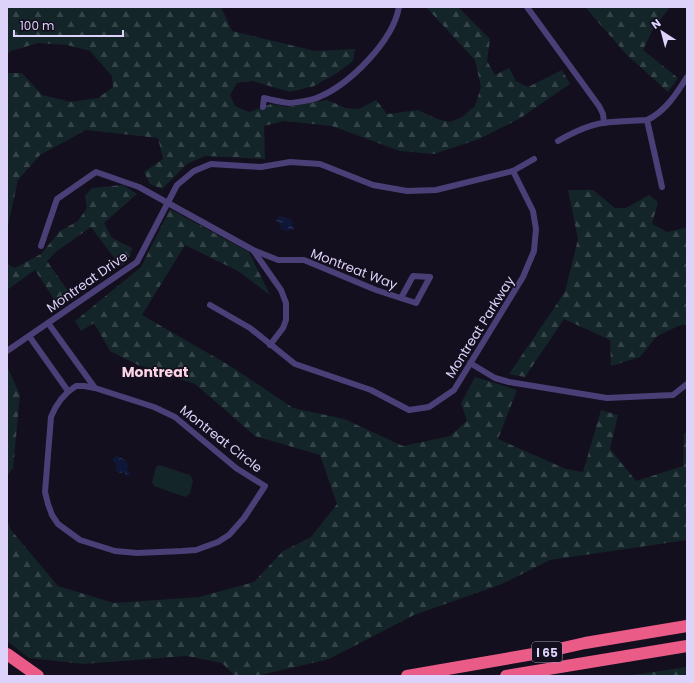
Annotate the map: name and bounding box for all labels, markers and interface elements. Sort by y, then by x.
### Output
scale bar [14,12,123,38]
north arrow [642,12,682,52]
text: N [648,15,664,33]
text: 100 m [20,17,54,34]
street label: Montreat Way [308,244,401,294]
street label: Montreat Drive [43,247,131,317]
street label: Montreat Parkway [441,272,519,382]
district label: Montreat [122,362,189,382]
street label: Montreat Circle [176,401,266,477]
road number: I 65 [532,642,562,662]

